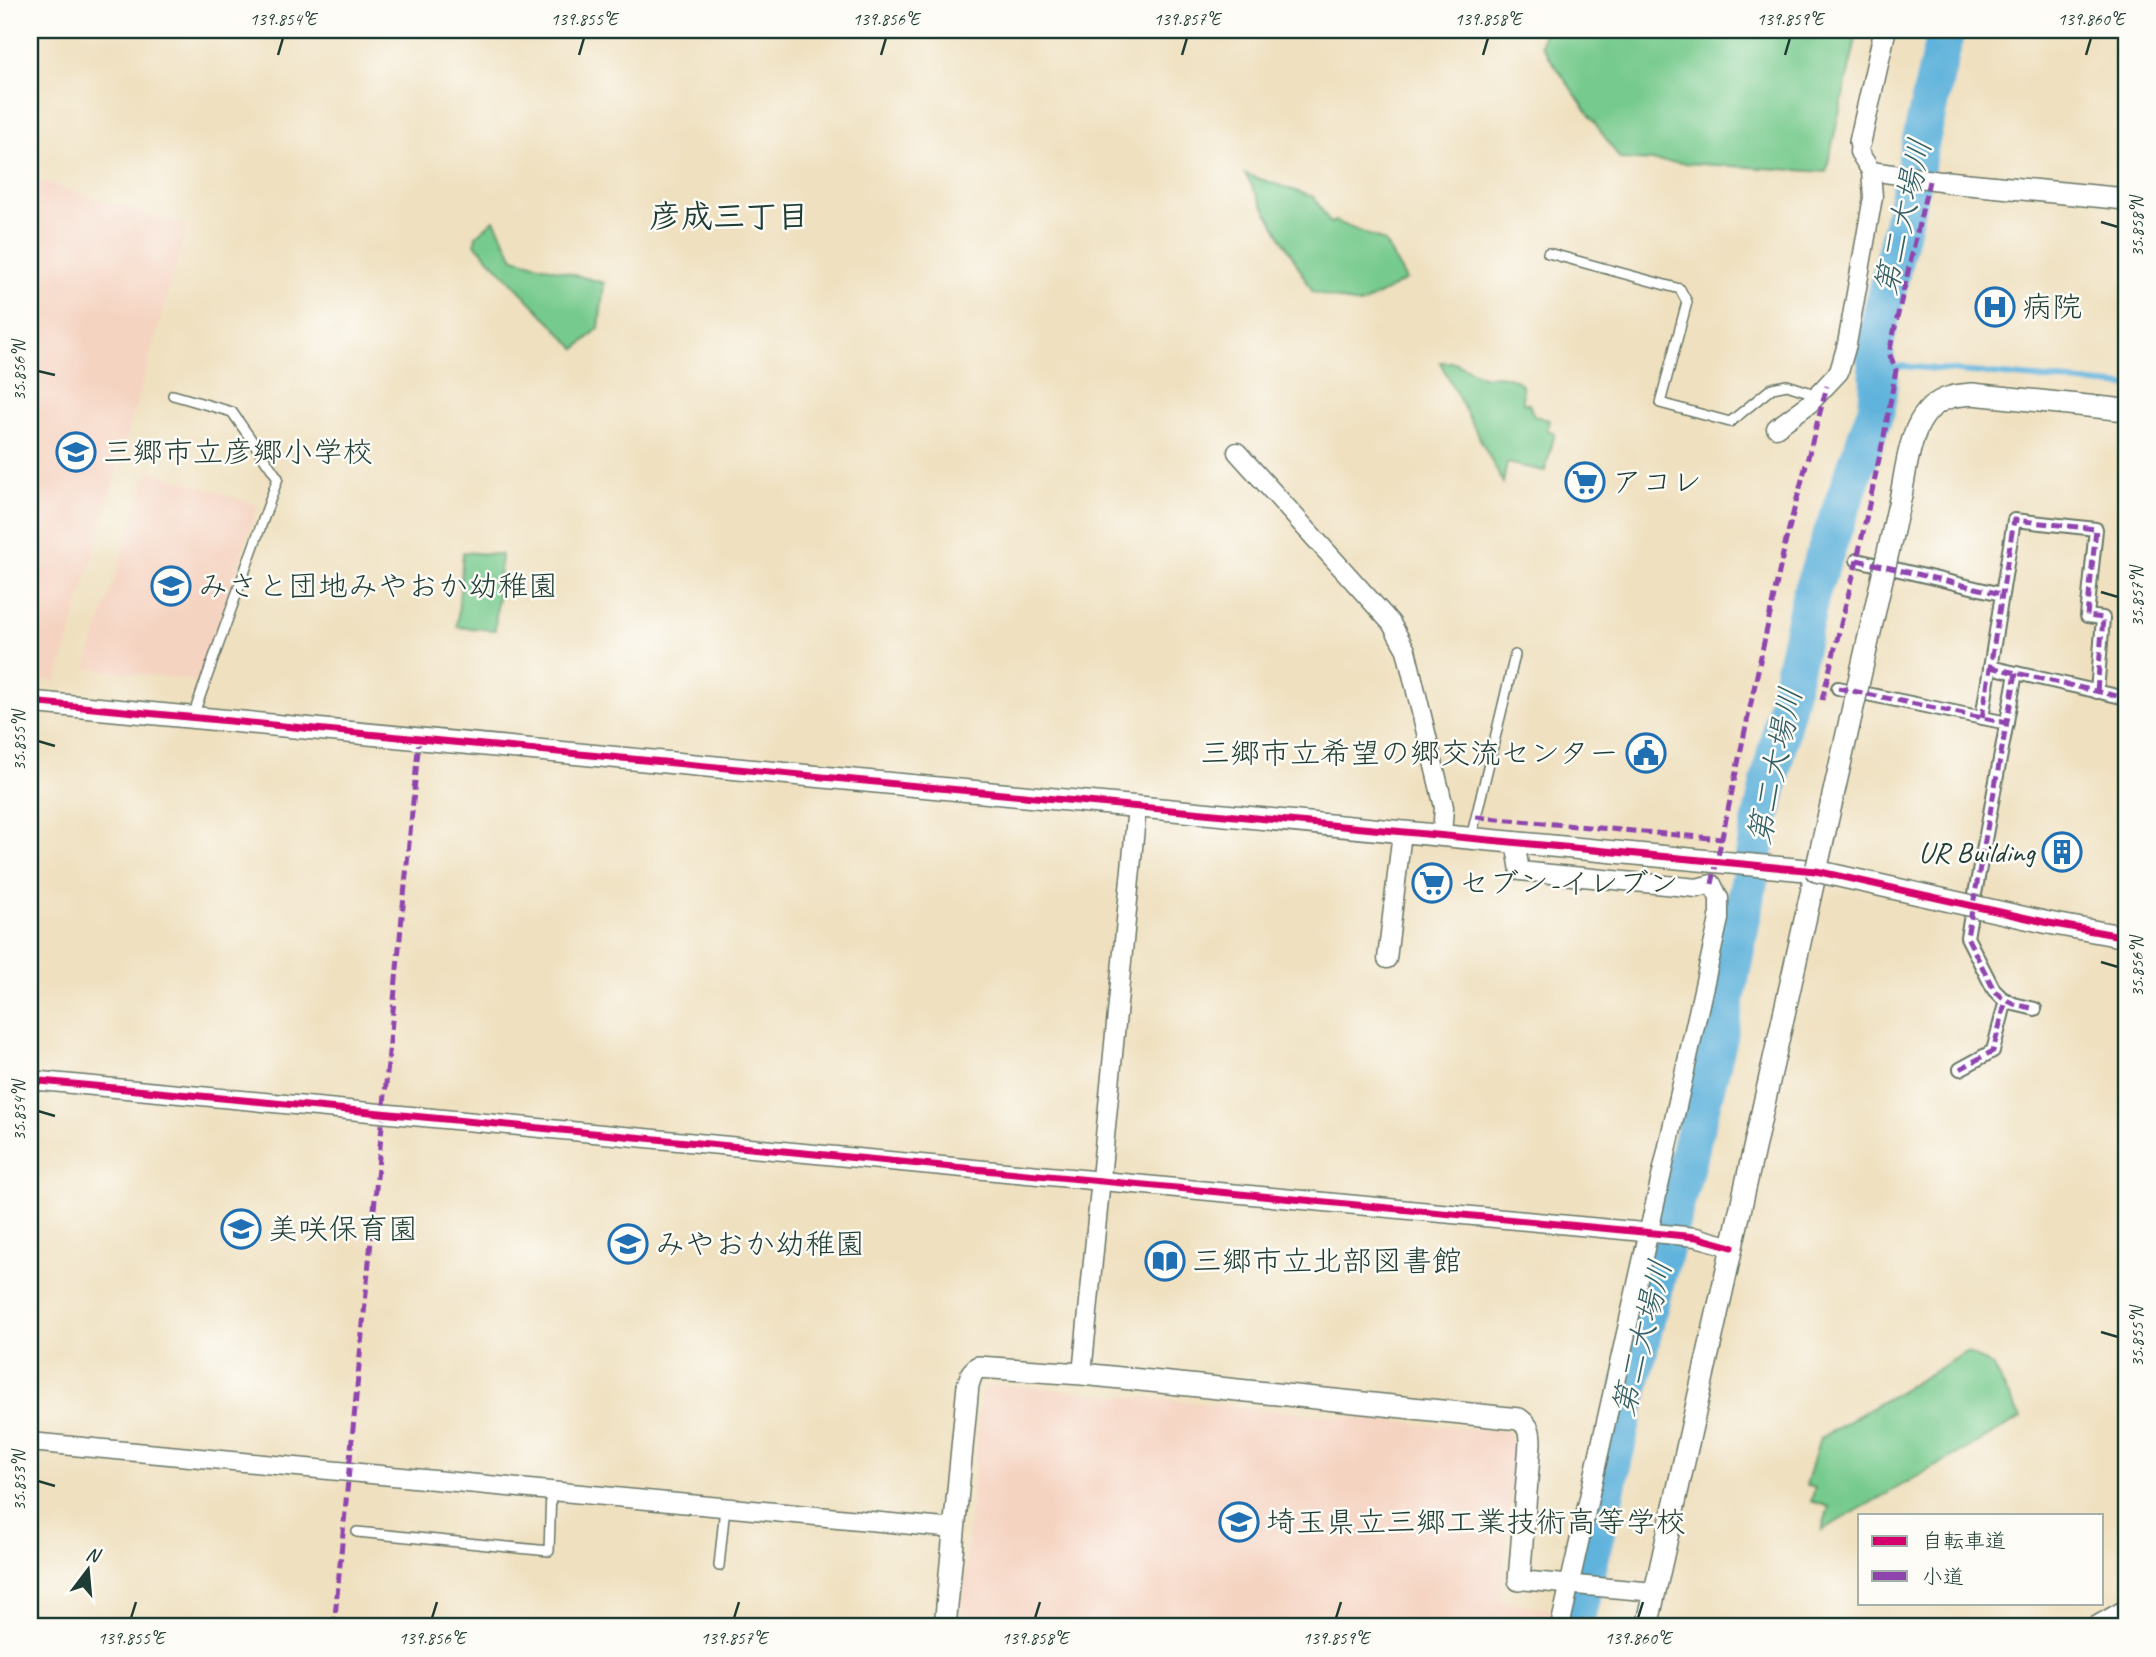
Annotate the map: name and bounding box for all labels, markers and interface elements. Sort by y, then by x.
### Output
text: 139.854°E [250,8,319,30]
text: 139.855°E [551,8,620,30]
text: 139.856°E [853,8,922,30]
text: 139.857°E [1154,8,1223,30]
text: 139.858°E [1455,8,1524,30]
text: 139.859°E [1757,8,1826,30]
text: 139.860°E [2058,8,2127,30]
water label: 第二大場川 [1865,134,1941,300]
text: 35.858°N [2126,194,2148,257]
district label: 彦成三丁目 [649,196,809,237]
hospital icon: 病院 [1974,286,2016,328]
place label: 病院 [2022,288,2082,326]
text: 35.856°N [8,338,30,401]
school or university icon: 三郷市立彦郷小学校 [55,431,97,473]
place label: 三郷市立彦郷小学校 [103,433,373,471]
supermarket icon: アコレ [1564,461,1606,503]
place label: アコレ [1612,463,1702,501]
text: 35.857°N [2126,564,2148,627]
school or university icon: みさと団地みやおか幼稚園 [150,565,192,607]
place label: みさと団地みやおか幼稚園 [198,567,558,605]
water label: 第二大場川 [1738,683,1812,849]
text: 35.855°N [8,708,30,771]
public building icon: 三郷市立希望の郷交流センター [1625,732,1667,774]
place label: 三郷市立希望の郷交流センター [1200,734,1619,772]
building icon: UR Building [2041,831,2083,873]
place label: UR Building [1918,833,2036,871]
supermarket icon: セブン-イレブン [1411,862,1453,904]
place label: セブン-イレブン [1459,864,1679,902]
text: 35.856°N [2126,934,2148,997]
text: 35.854°N [8,1078,30,1141]
school or university icon: 美咲保育園 [220,1208,262,1250]
place label: 美咲保育園 [268,1210,418,1248]
school or university icon: みやおか幼稚園 [607,1223,649,1265]
place label: みやおか幼稚園 [655,1225,865,1263]
library icon: 三郷市立北部図書館 [1144,1240,1186,1282]
place label: 三郷市立北部図書館 [1192,1242,1462,1280]
water label: 第二大場川 [1603,1255,1681,1421]
text: 35.855°N [2126,1304,2148,1367]
text: 35.853°N [8,1448,30,1511]
school or university icon: 埼玉県立三郷工業技術高等学校 [1218,1501,1260,1543]
place label: 埼玉県立三郷工業技術高等学校 [1266,1503,1686,1541]
legend [1858,1514,2104,1604]
text: 自転車道 [1922,1528,2006,1554]
north arrow [52,1534,122,1604]
text: N [83,1541,104,1569]
text: 小道 [1922,1564,1964,1590]
text: 139.855°E [98,1627,167,1649]
text: 139.856°E [399,1627,468,1649]
text: 139.857°E [701,1627,770,1649]
text: 139.858°E [1002,1627,1071,1649]
text: 139.859°E [1303,1627,1372,1649]
text: 139.860°E [1605,1627,1674,1649]

